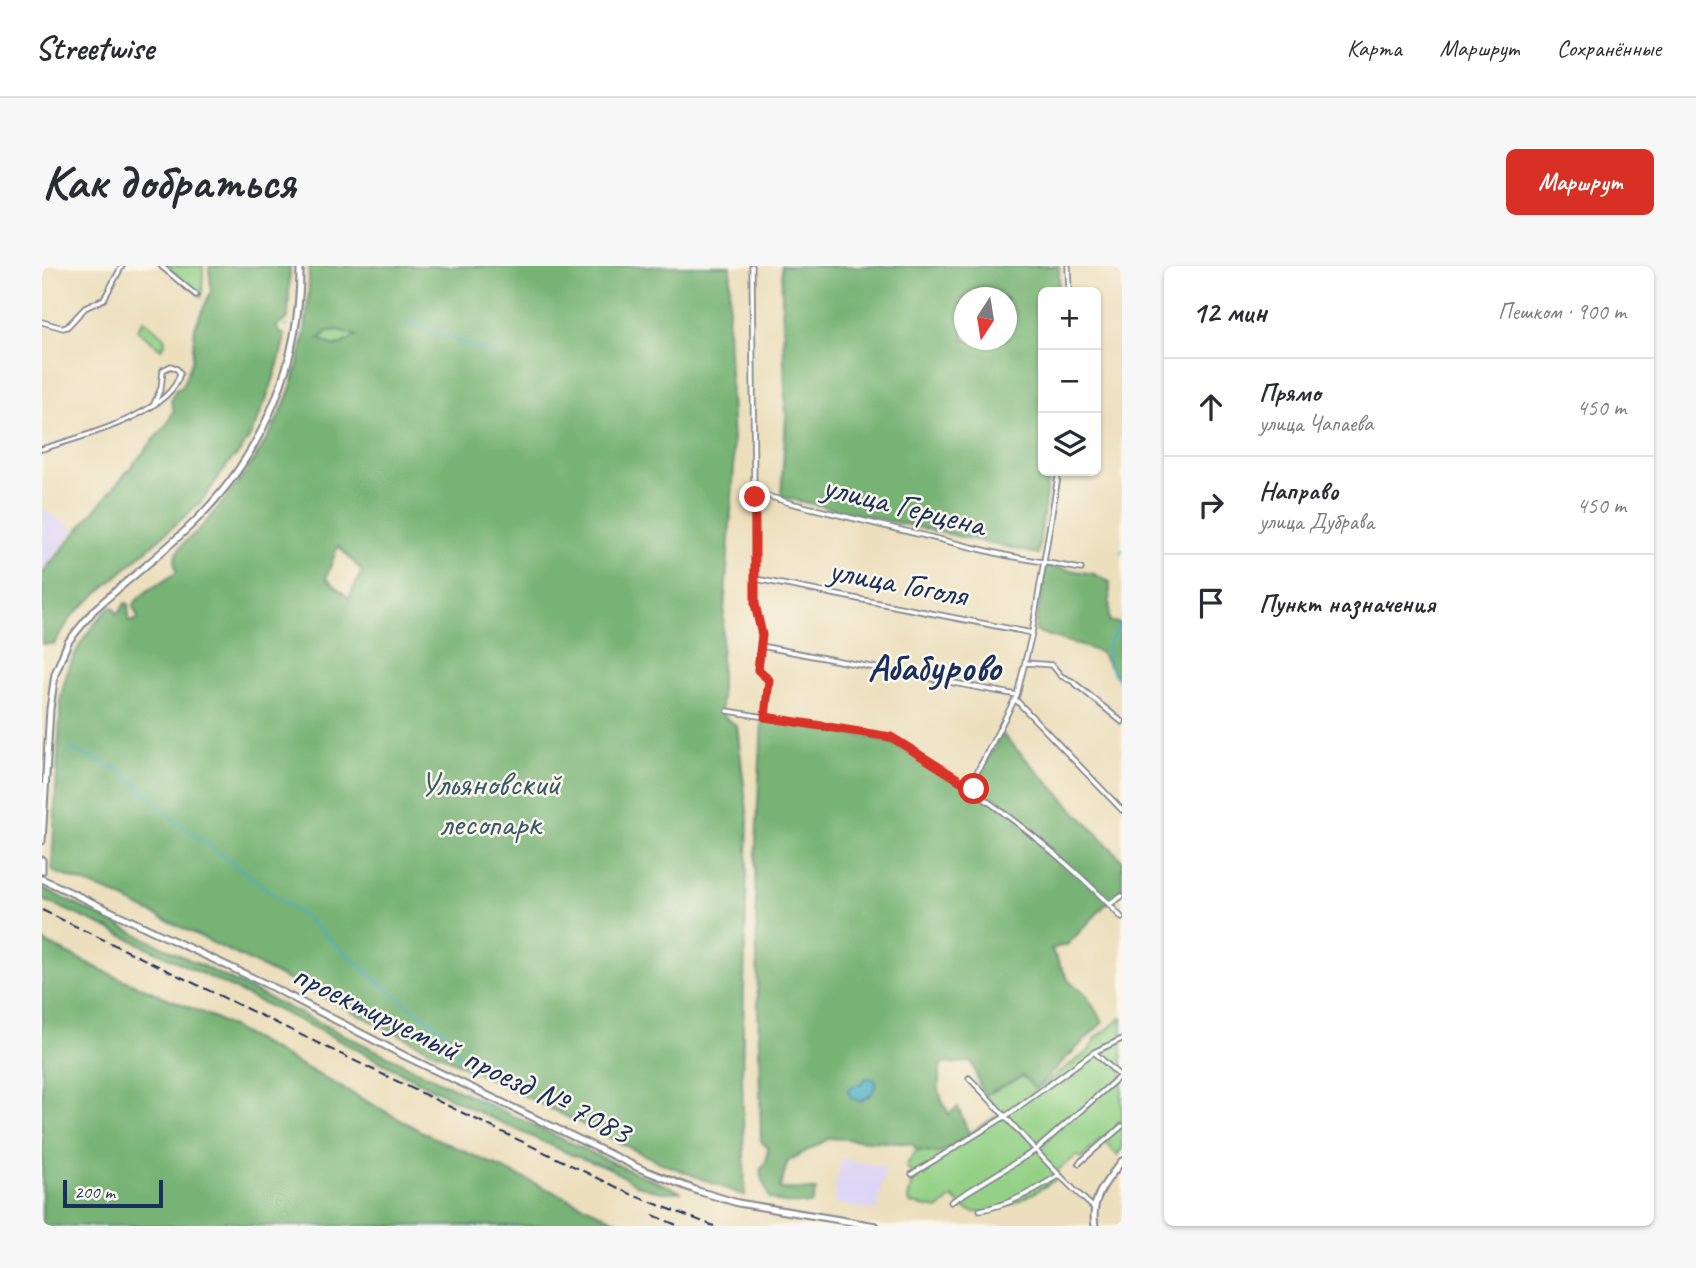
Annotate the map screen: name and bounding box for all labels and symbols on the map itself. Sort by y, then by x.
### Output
north arrow [954,287,1017,350]
street label: улица Герцена [816,463,992,548]
route end [739,481,770,512]
street label: улица Гоголя [823,546,974,618]
district label: Абабурово [868,644,1003,691]
park label: Ульяновский лесопарк [420,761,563,846]
route start [958,773,989,804]
street label: проектируемый проезд № 7083 [285,951,641,1156]
scale bar [63,1177,163,1209]

